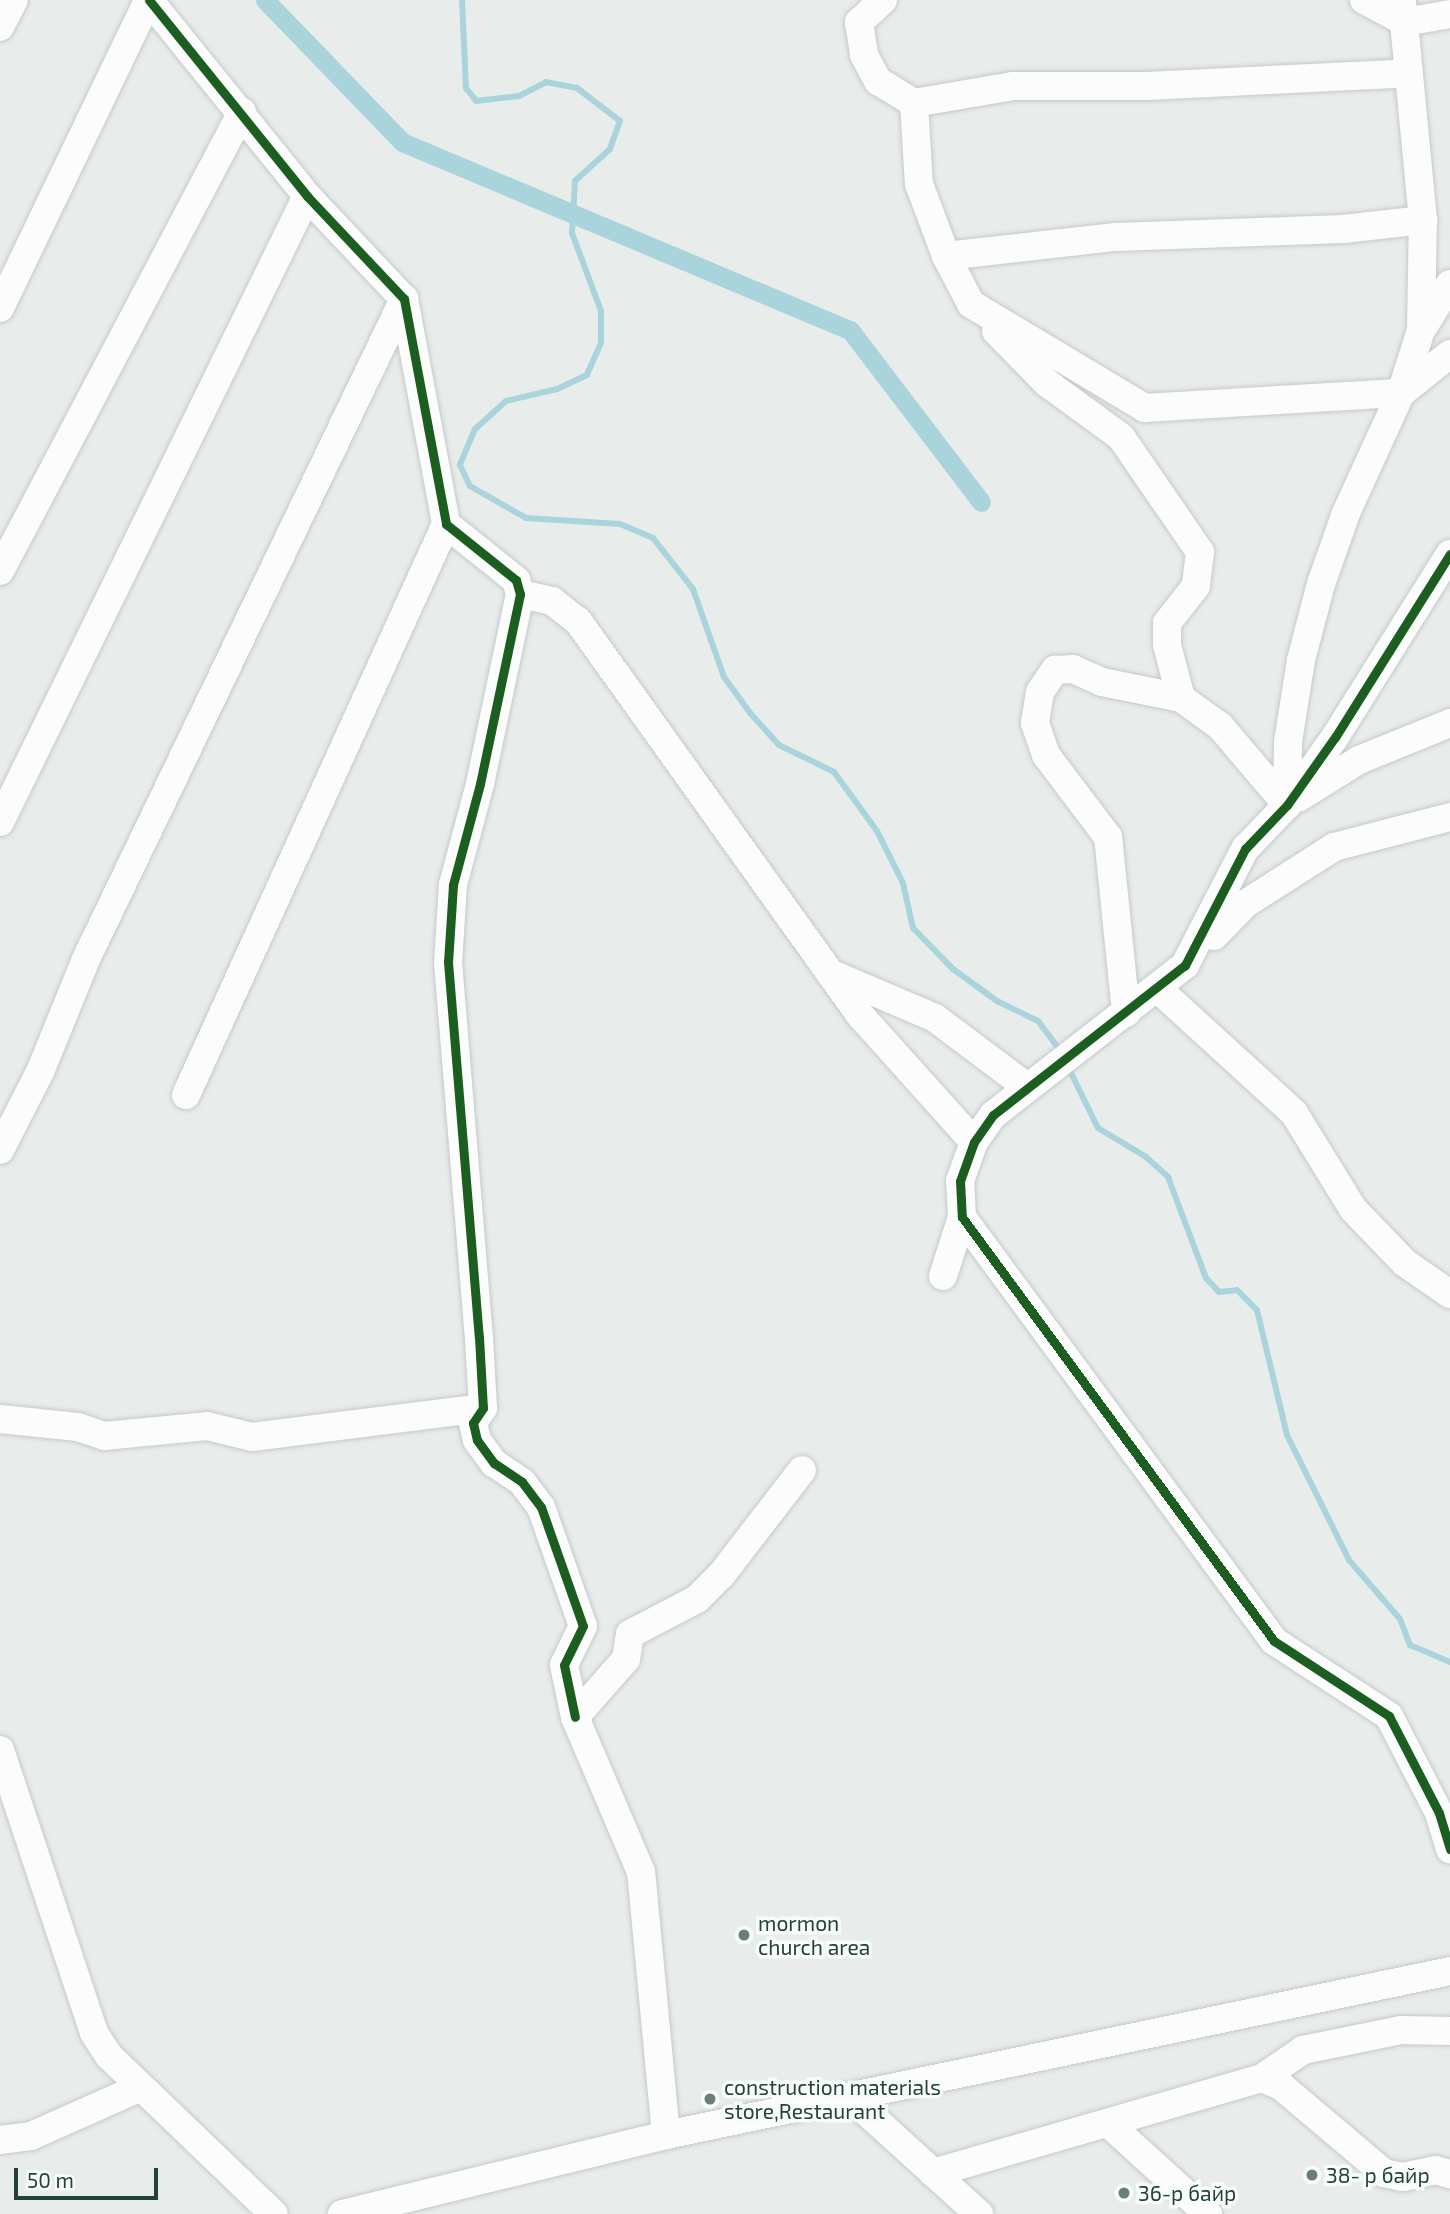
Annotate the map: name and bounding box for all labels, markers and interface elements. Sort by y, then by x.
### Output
place label: mormon church area [758,1910,870,1960]
marker: mormon church area [736,1927,752,1943]
place label: construction materials store,Restaurant [724,2074,941,2124]
marker: construction materials store,Restaurant [702,2091,718,2107]
scale bar [18,2154,161,2198]
place label: 38- р байр [1326,2162,1430,2188]
text: 50 m [27,2167,74,2192]
marker: 38- р байр [1304,2167,1320,2183]
place label: 36-р байр [1138,2180,1236,2206]
marker: 36-р байр [1116,2185,1132,2201]

